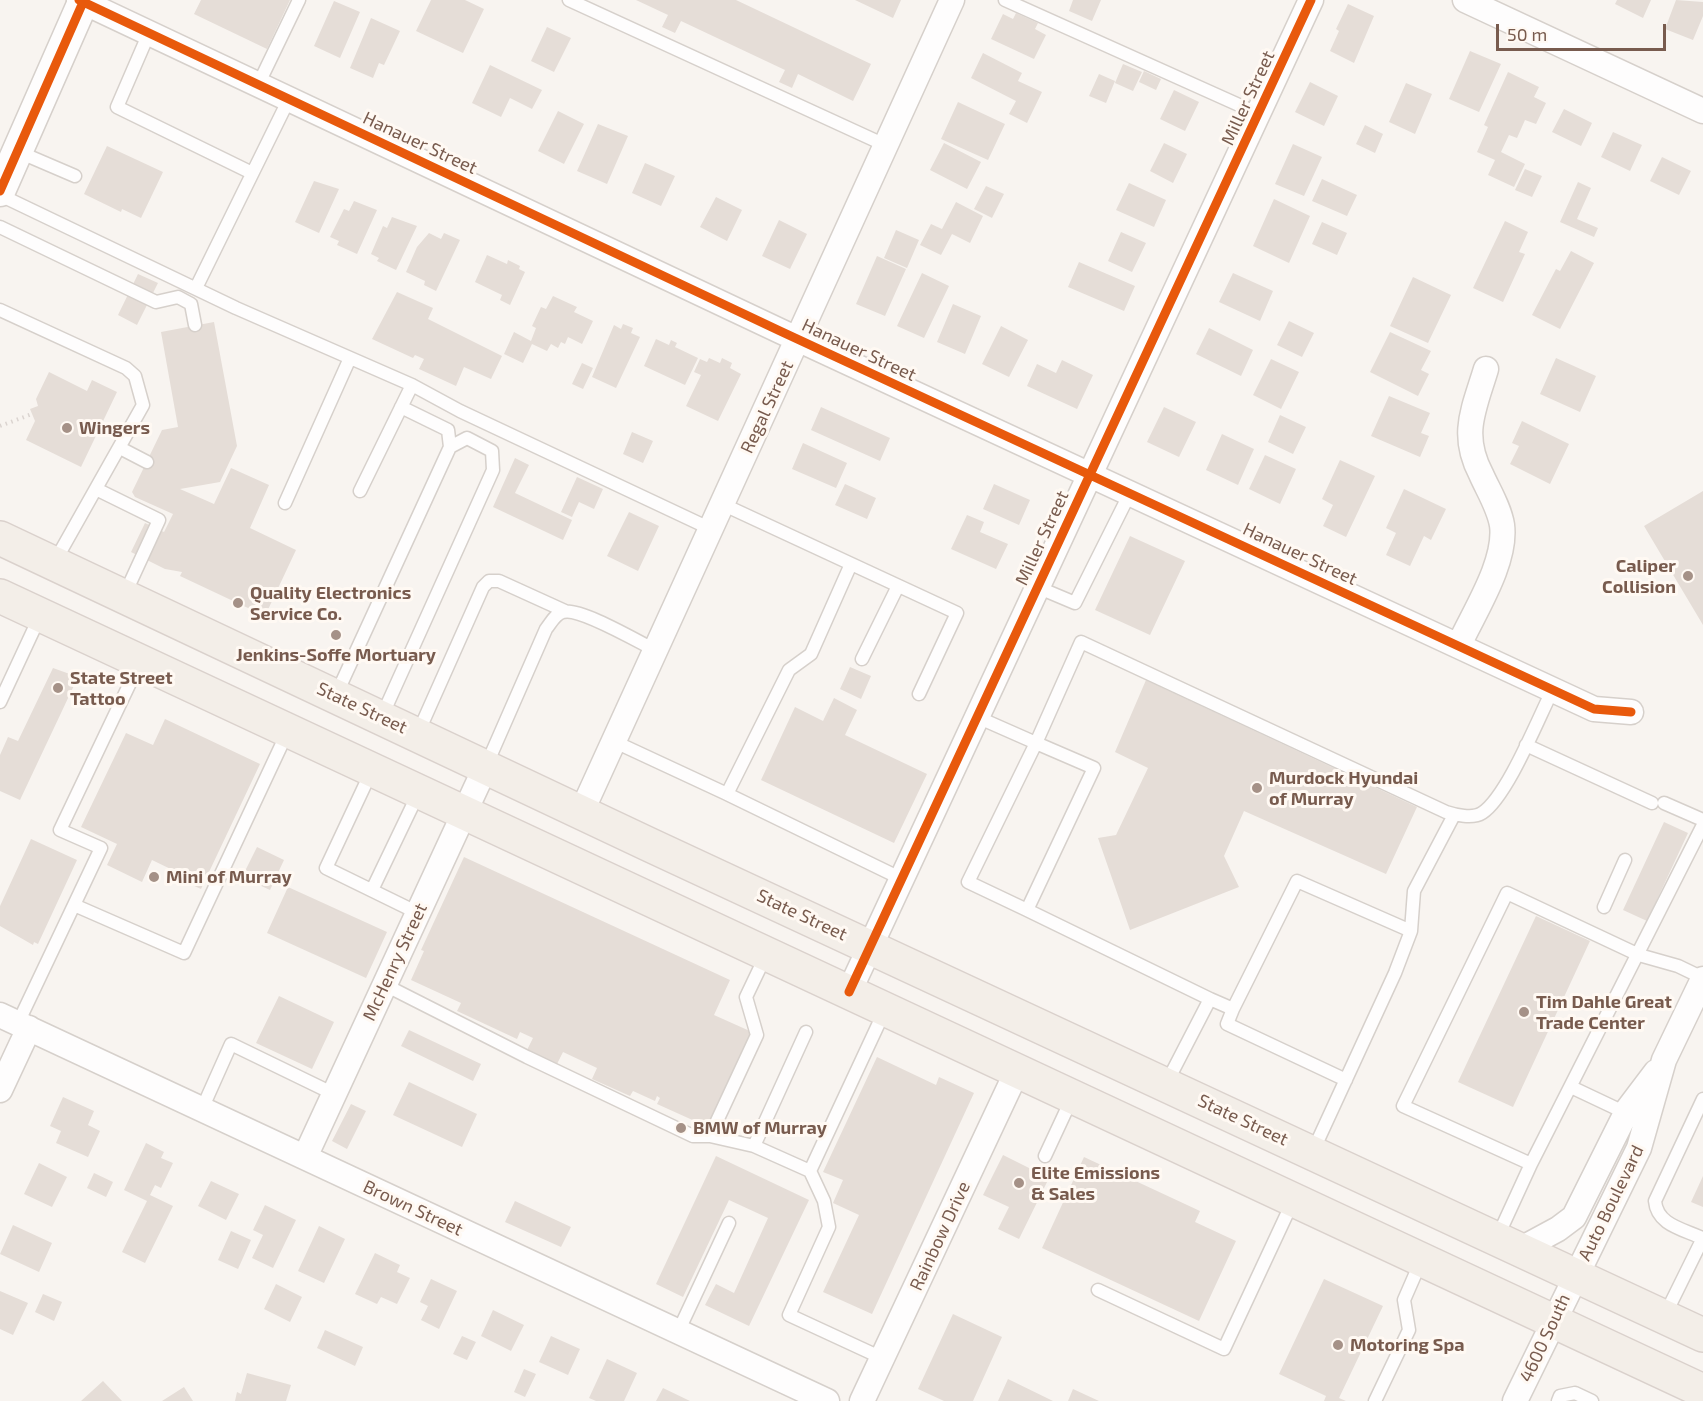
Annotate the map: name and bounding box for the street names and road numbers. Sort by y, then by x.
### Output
street label: Miller Street [1217,47,1279,149]
street label: Hanauer Street [360,107,480,179]
street label: Hanauer Street [799,314,919,386]
street label: Regal Street [736,357,798,457]
street label: Miller Street [1011,487,1073,589]
street label: Hanauer Street [1240,518,1360,590]
street label: State Street [313,678,411,738]
street label: State Street [753,885,851,945]
street label: McHenry Street [358,900,432,1024]
street label: State Street [1194,1090,1292,1150]
street label: Auto Boulevard [1574,1142,1648,1264]
street label: Brown Street [360,1175,466,1241]
street label: Rainbow Drive [905,1178,975,1294]
street label: 4600 South [1515,1290,1575,1386]

